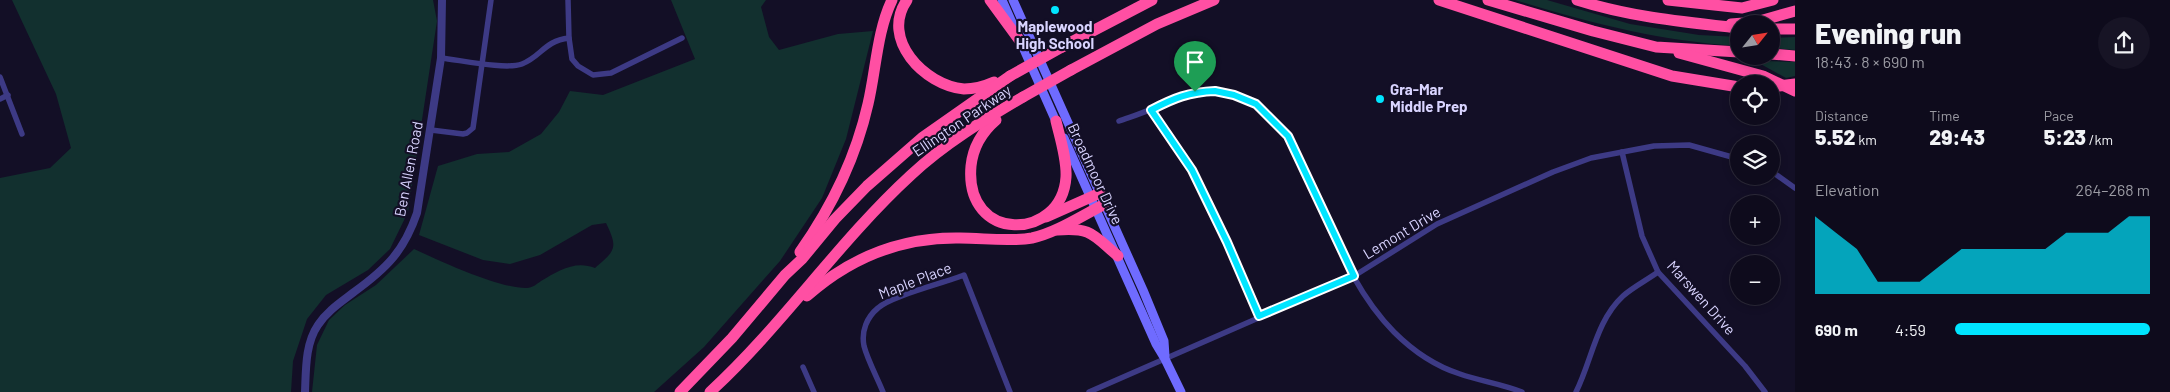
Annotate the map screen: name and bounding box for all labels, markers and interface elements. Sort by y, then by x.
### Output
marker: Maplewood High School [1049,4,1061,16]
north arrow [1730,15,1780,65]
map controls [1730,15,1780,305]
text: Evening run [1815,16,1961,50]
place label: Maplewood High School [1016,17,1094,52]
button: share [2098,17,2150,69]
pin [1174,41,1216,92]
icon: arrive [1181,48,1209,76]
text: 18:43 · 8 × 690 m [1815,52,1925,71]
button: locate [1730,75,1780,125]
place label: Gra-Mar Middle Prep [1390,80,1468,115]
street label: Ellington Parkway [909,81,1014,160]
marker: Gra-Mar Middle Prep [1374,93,1386,105]
text: Distance [1815,107,1868,124]
text: Time [1929,107,1960,124]
text: Pace [2044,107,2074,124]
street label: Ben Allen Road [390,120,426,218]
street label: Broadmoor Drive [1065,120,1127,227]
text: 5.52 [1815,124,1856,149]
text: 29:43 [1929,124,1985,149]
text: 5:23 [2044,124,2086,149]
text: km [1856,131,1877,148]
text: /km [2086,131,2113,148]
button: layers [1730,135,1780,185]
text: Elevation [1815,180,1879,199]
text: 264–268 m [2076,180,2150,199]
button: + [1730,195,1780,245]
street label: Lemont Drive [1360,202,1443,262]
button: − [1730,255,1780,305]
street label: Marswen Drive [1664,257,1740,338]
street label: Maple Place [876,258,954,302]
text: 690 m [1815,320,1858,339]
text: 4:59 [1895,320,1926,339]

